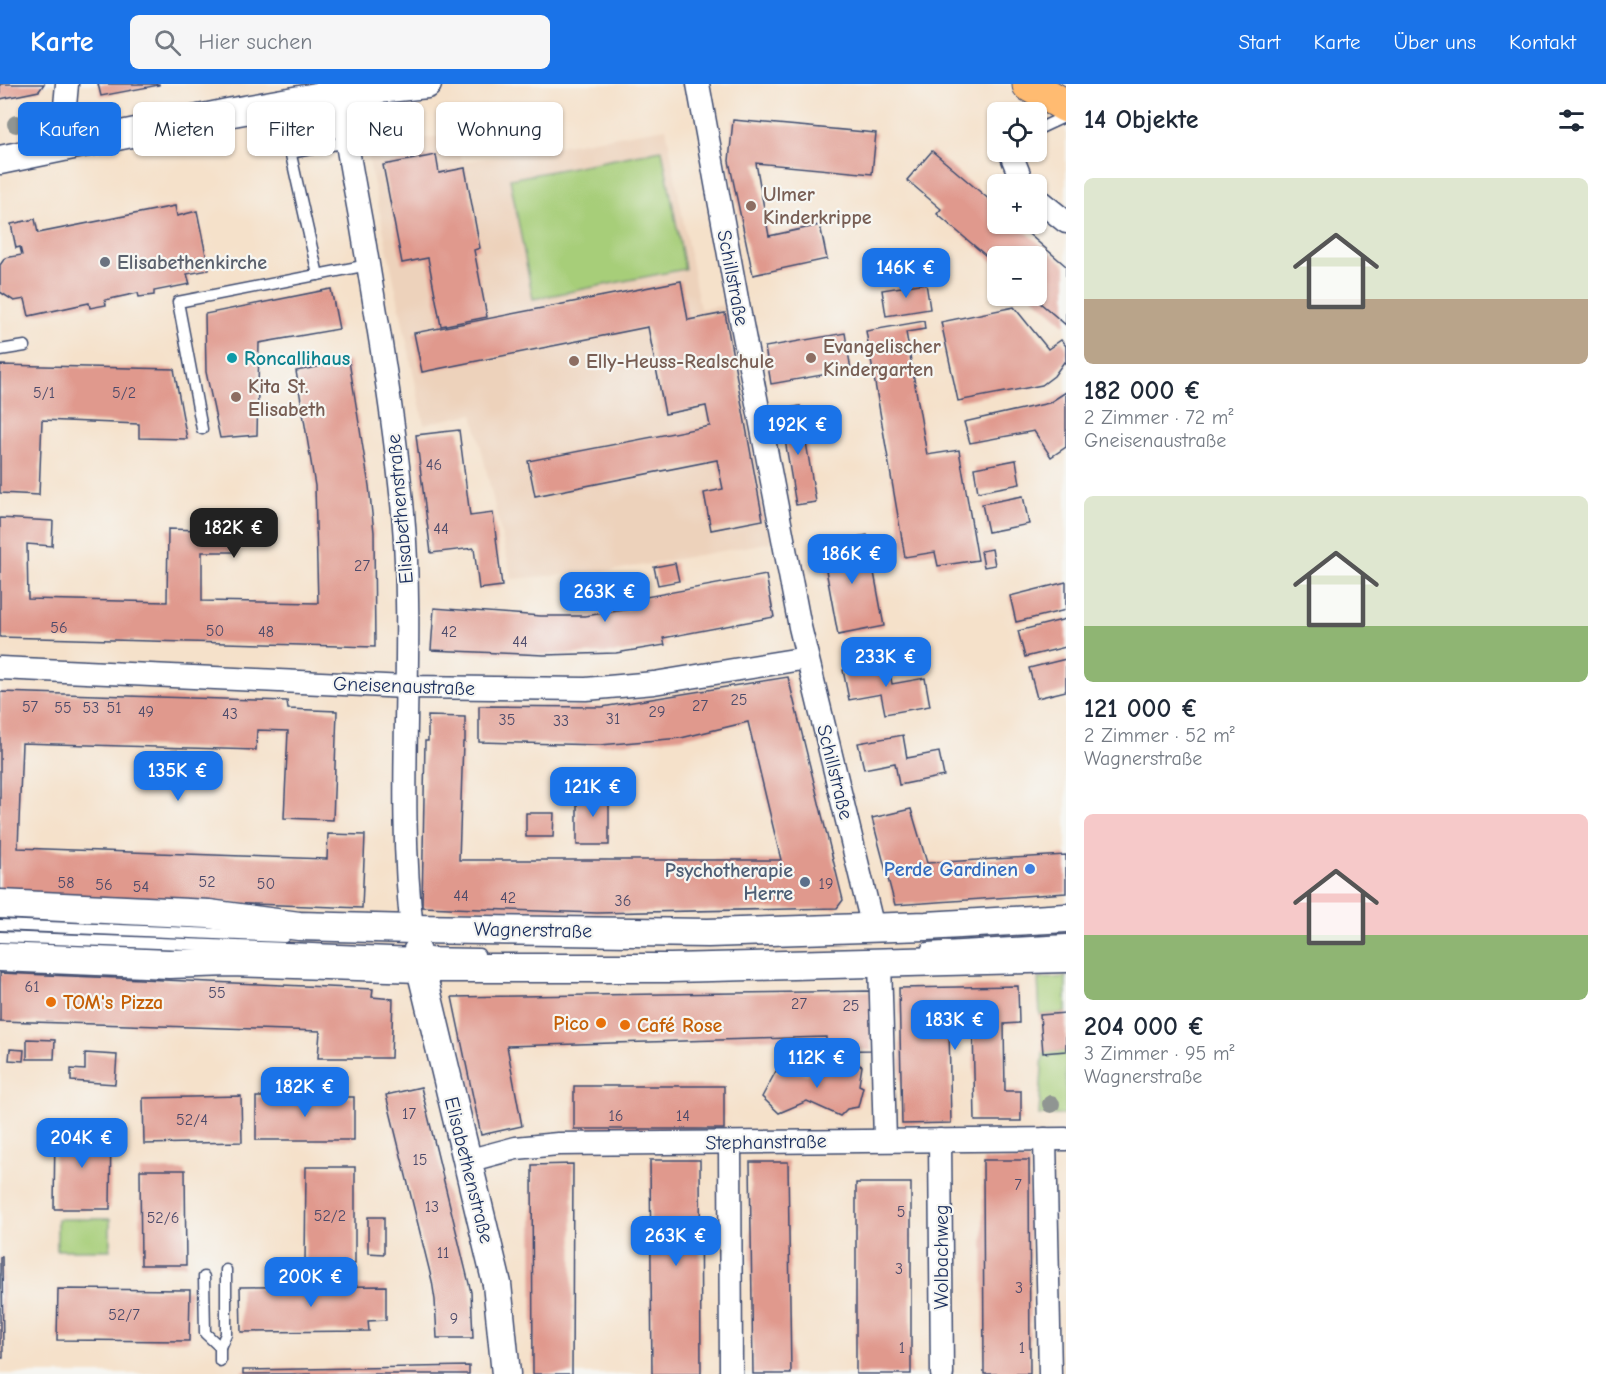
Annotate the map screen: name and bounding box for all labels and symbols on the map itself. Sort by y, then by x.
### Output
place label: Ulmer Kinderkrippe [763,183,872,229]
marker: Ulmer Kinderkrippe [744,199,758,213]
street label: Schillstraße [712,228,754,328]
pin: 146K € [857,248,955,299]
place label: Elisabethenkirche [117,251,267,274]
marker: Elisabethenkirche [98,255,112,269]
place label: Evangelischer Kindergarten [823,335,941,381]
place label: Roncallihaus [244,347,350,370]
place label: Elly-Heuss-Realschule [586,350,774,373]
marker: Roncallihaus [225,351,239,365]
marker: Evangelischer Kindergarten [804,351,818,365]
marker: Elly-Heuss-Realschule [567,354,581,368]
place label: Kita St. Elisabeth [248,375,326,421]
house number: 5/1 [33,384,55,402]
house number: 5/2 [112,384,136,402]
marker: Kita St. Elisabeth [229,390,243,404]
pin: 192K € [749,405,847,456]
street label: Elisabethenstraße [382,433,418,585]
house number: 46 [426,456,442,474]
pin: 182K € [185,508,283,559]
house number: 44 [433,520,449,538]
pin: 186K € [803,534,901,585]
house number: 27 [354,557,370,575]
pin: 263K € [556,572,654,623]
house number: 56 [50,619,68,637]
house number: 50 [206,622,224,640]
house number: 48 [258,623,274,641]
house number: 42 [441,623,457,641]
house number: 44 [512,633,528,651]
pin: 233K € [837,637,935,688]
street label: Gneisenaustraße [333,672,475,700]
house number: 25 [730,691,748,709]
house number: 27 [692,697,708,715]
house number: 57 [22,698,39,716]
house number: 55 [54,699,72,717]
house number: 53 [83,699,99,717]
house number: 51 [106,699,122,717]
house number: 49 [138,703,154,721]
house number: 29 [649,703,665,721]
house number: 43 [222,705,238,723]
house number: 31 [606,710,620,728]
house number: 35 [499,711,515,729]
house number: 33 [553,712,569,730]
street label: Schillstraße [812,722,858,822]
pin: 135K € [129,751,227,802]
pin: 121K € [544,767,642,818]
place label: Perde Gardinen [884,858,1018,881]
place label: Psychotherapie Herre [665,859,793,905]
marker: Perde Gardinen [1023,862,1037,876]
house number: 52 [198,873,216,891]
house number: 58 [58,874,74,892]
house number: 50 [257,875,275,893]
marker: Psychotherapie Herre [798,875,812,889]
house number: 19 [819,875,833,893]
house number: 56 [95,876,113,894]
house number: 54 [133,878,149,896]
house number: 44 [453,887,469,905]
house number: 42 [500,889,516,907]
house number: 36 [615,892,631,910]
street label: Wagnerstraße [474,917,592,943]
house number: 61 [24,978,40,996]
house number: 55 [208,984,226,1002]
place label: TOM's Pizza [63,991,163,1014]
marker: TOM's Pizza [44,995,58,1009]
house number: 27 [791,995,807,1013]
house number: 25 [842,997,860,1015]
pin: 183K € [906,1000,1004,1051]
place label: Pico [553,1012,589,1035]
place label: Café Rose [637,1014,722,1037]
marker: Pico [594,1016,608,1030]
marker: Café Rose [618,1018,632,1032]
pin: 112K € [768,1038,866,1089]
pin: 182K € [256,1067,354,1118]
street label: Elisabethenstraße [440,1094,498,1246]
house number: 17 [402,1105,416,1123]
house number: 16 [608,1107,624,1125]
house number: 14 [676,1107,690,1125]
house number: 52/4 [176,1111,208,1129]
pin: 204K € [33,1118,131,1169]
street label: Stephanstraße [705,1129,827,1155]
house number: 15 [412,1151,428,1169]
house number: 7 [1014,1176,1022,1194]
house number: 13 [425,1198,439,1216]
house number: 5 [897,1203,905,1221]
street label: Wolbachweg [930,1204,953,1310]
house number: 52/2 [314,1207,346,1225]
house number: 52/6 [147,1209,179,1227]
pin: 263K € [627,1216,725,1267]
house number: 11 [437,1244,449,1262]
pin: 200K € [262,1257,360,1308]
house number: 3 [895,1260,903,1278]
house number: 3 [1015,1279,1023,1297]
house number: 52/7 [108,1306,140,1324]
house number: 9 [450,1310,458,1328]
house number: 1 [899,1339,905,1357]
house number: 1 [1019,1339,1025,1357]

